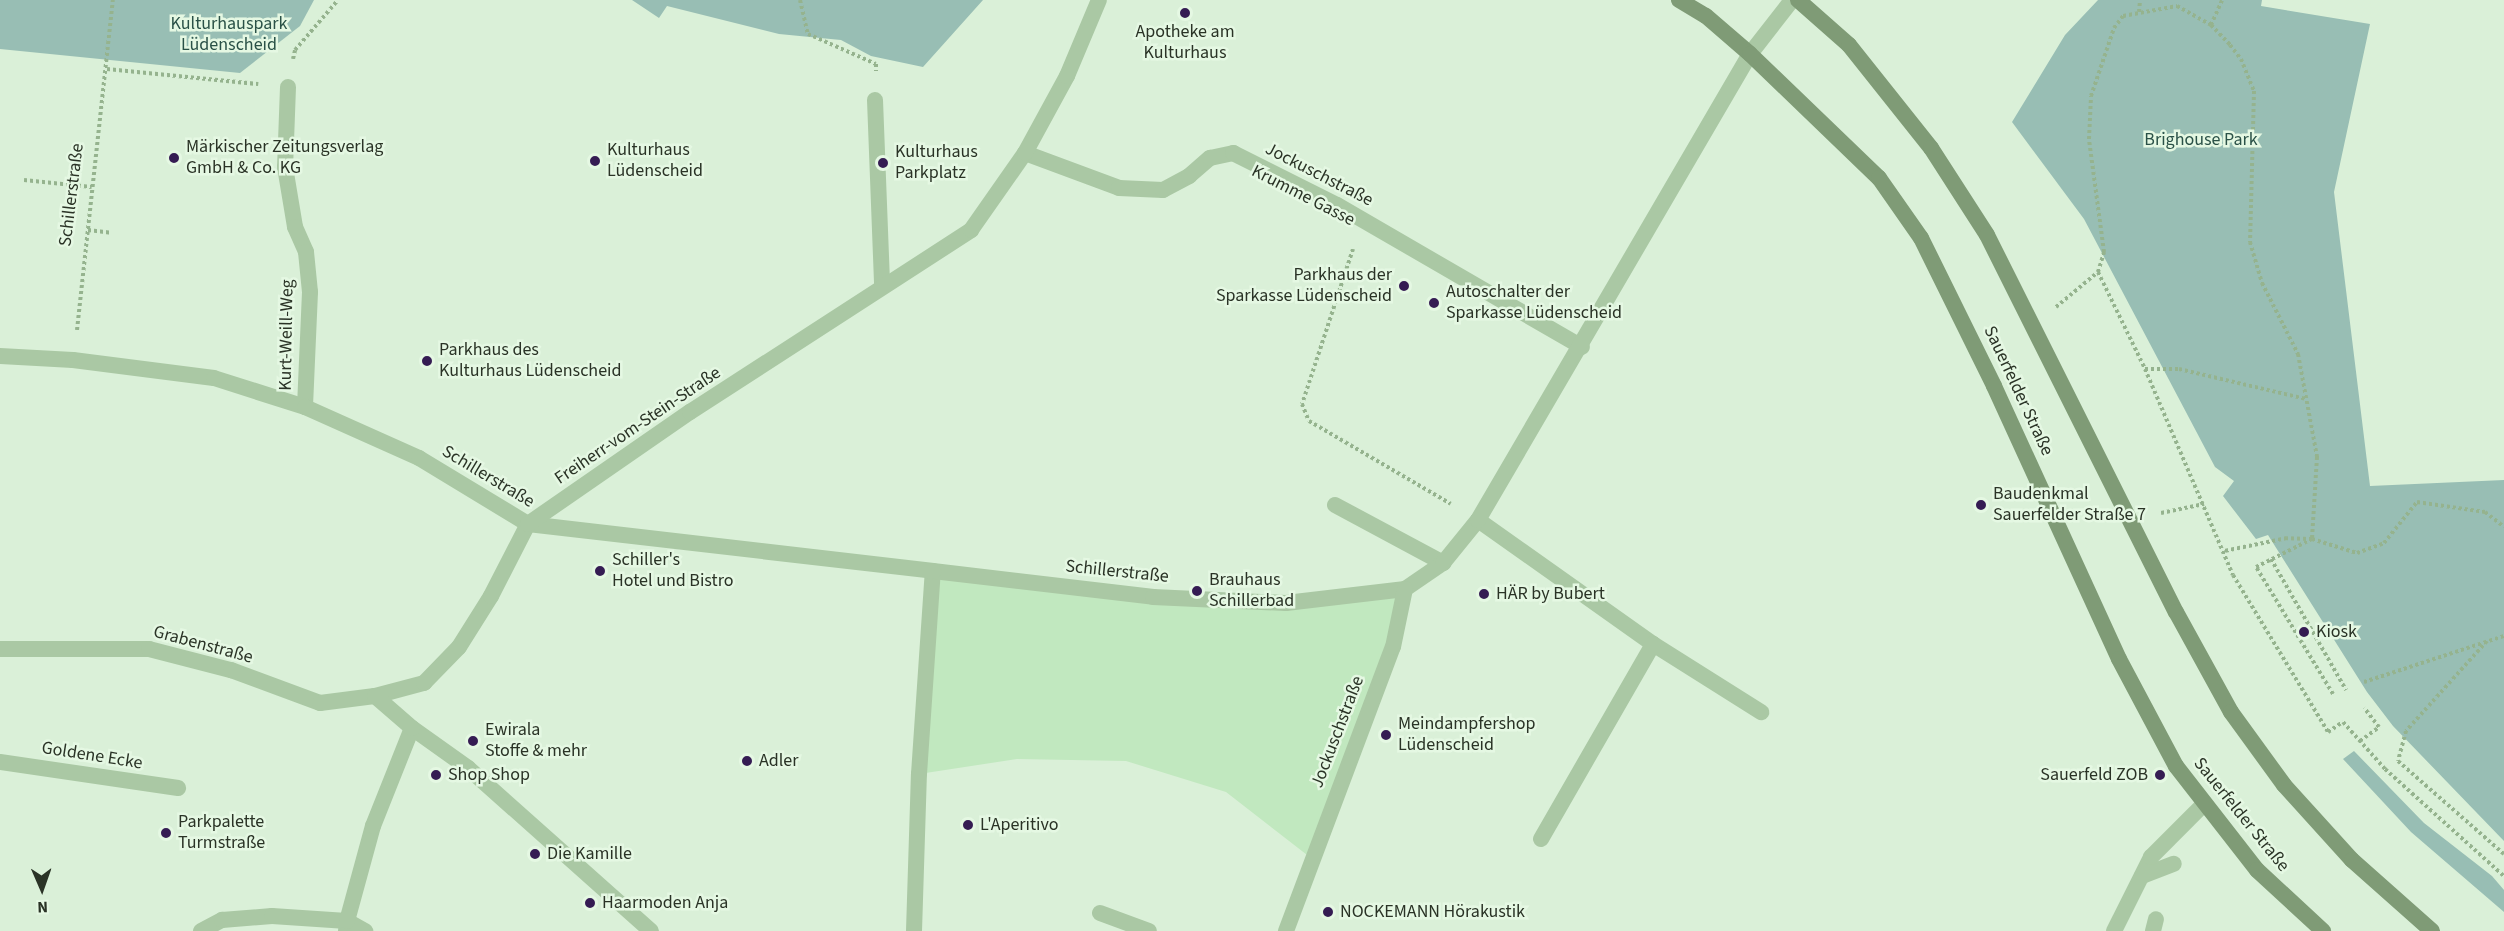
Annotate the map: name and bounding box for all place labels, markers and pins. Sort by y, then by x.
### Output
marker: Apotheke am Kulturhaus [1178,6,1192,20]
place label: Apotheke am Kulturhaus [1135,22,1235,64]
place label: Märkischer Zeitungsverlag GmbH & Co. KG [186,137,383,180]
place label: Kulturhaus Lüdenscheid [607,140,703,182]
place label: Kulturhaus Parkplatz [895,142,978,184]
marker: Märkischer Zeitungsverlag GmbH & Co. KG [167,151,181,165]
marker: Kulturhaus Lüdenscheid [588,154,602,168]
marker: Kulturhaus Parkplatz [876,156,890,170]
place label: Parkhaus der Sparkasse Lüdenscheid [1216,265,1392,308]
marker: Parkhaus der Sparkasse Lüdenscheid [1397,279,1411,293]
place label: Autoschalter der Sparkasse Lüdenscheid [1446,282,1622,324]
marker: Autoschalter der Sparkasse Lüdenscheid [1427,296,1441,310]
place label: Parkhaus des Kulturhaus Lüdenscheid [439,340,621,382]
marker: Parkhaus des Kulturhaus Lüdenscheid [420,354,434,368]
place label: Baudenkmal Sauerfelder Straße 7 [1993,484,2146,526]
marker: Baudenkmal Sauerfelder Straße 7 [1974,498,1988,512]
place label: Schiller's Hotel und Bistro [612,550,733,592]
marker: Schiller's Hotel und Bistro [593,564,607,578]
place label: Brauhaus Schillerbad [1209,570,1294,612]
place label: HÄR by Bubert [1496,583,1605,605]
marker: Brauhaus Schillerbad [1190,584,1204,598]
marker: HÄR by Bubert [1477,587,1491,601]
place label: Kiosk [2316,621,2357,643]
marker: Kiosk [2297,625,2311,639]
place label: Meindampfershop Lüdenscheid [1398,714,1535,756]
place label: Ewirala Stoffe & mehr [485,720,587,762]
marker: Meindampfershop Lüdenscheid [1379,728,1393,742]
marker: Ewirala Stoffe & mehr [466,734,480,748]
place label: Adler [759,750,799,772]
marker: Adler [740,754,754,768]
place label: Shop Shop [448,764,530,786]
place label: Sauerfeld ZOB [2040,764,2148,786]
marker: Shop Shop [429,768,443,782]
marker: Sauerfeld ZOB [2153,768,2167,782]
place label: Parkpalette Turmstraße [178,812,265,854]
place label: L'Aperitivo [980,814,1059,836]
marker: L'Aperitivo [961,818,975,832]
marker: Parkpalette Turmstraße [159,826,173,840]
place label: Die Kamille [547,843,632,865]
marker: Die Kamille [528,847,542,861]
place label: Haarmoden Anja [602,892,728,914]
marker: Haarmoden Anja [583,896,597,910]
place label: NOCKEMANN Hörakustik [1340,901,1525,923]
marker: NOCKEMANN Hörakustik [1321,905,1335,919]

